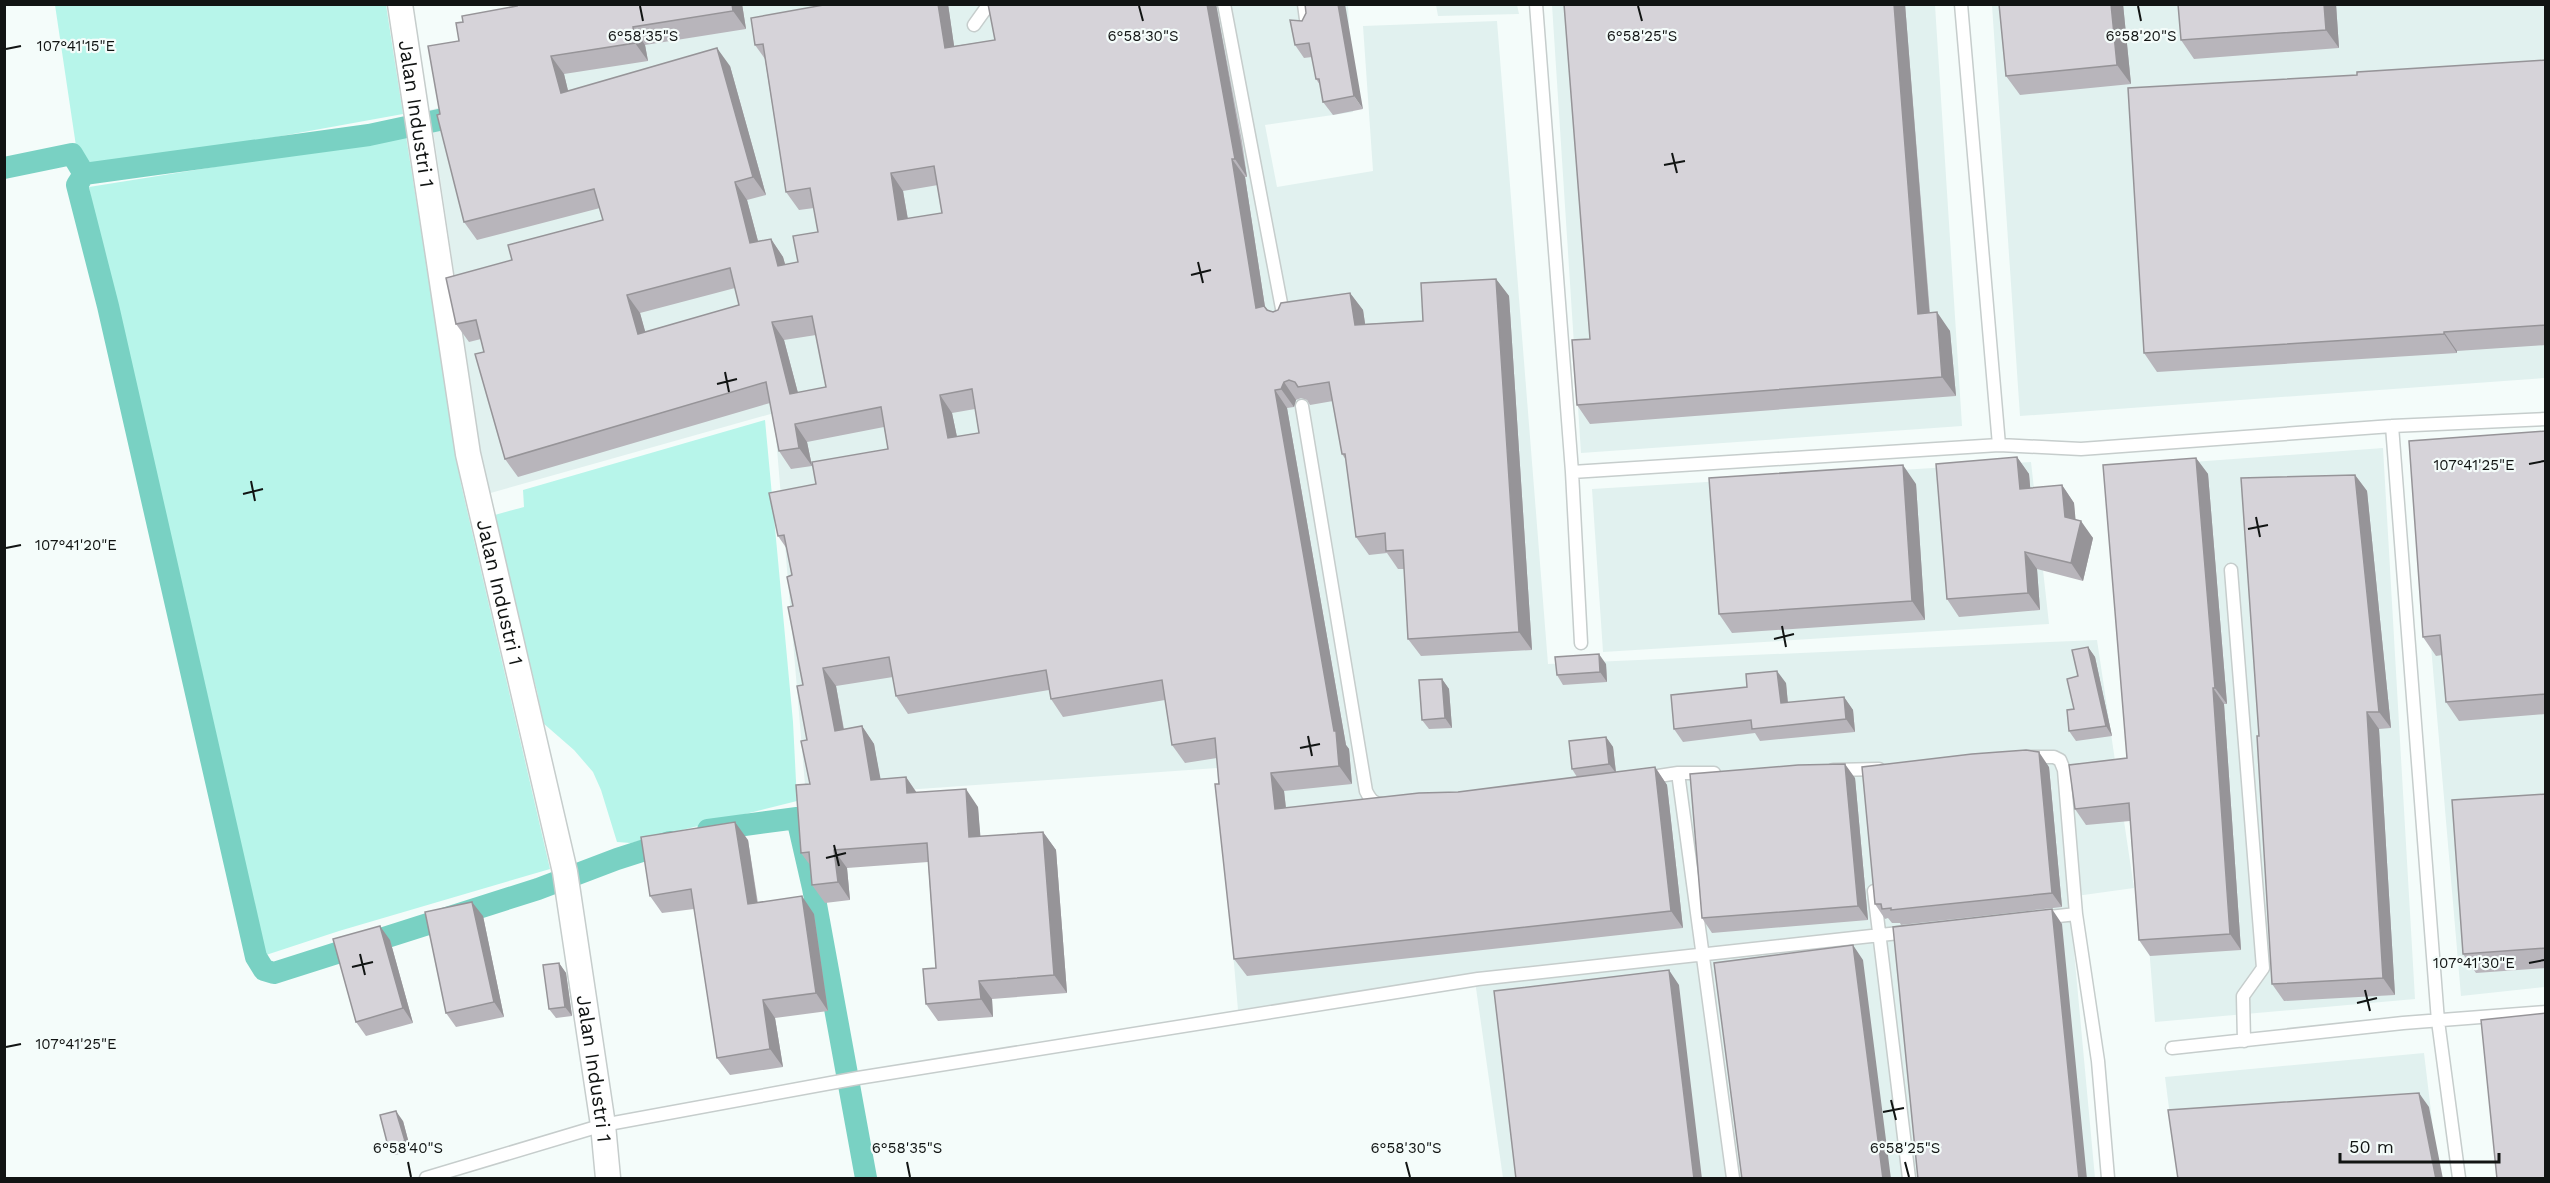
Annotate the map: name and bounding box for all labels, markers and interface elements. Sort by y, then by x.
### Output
text: 6°58'35"S [608,27,678,45]
text: 6°58'30"S [1107,27,1179,45]
text: 6°58'25"S [1607,27,1677,45]
text: 6°58'20"S [2105,27,2177,45]
text: 107°41'15"E [37,37,115,55]
street label: Jalan Industri 1 [394,38,440,189]
text: 107°41'25"E [2433,456,2515,474]
street label: Jalan Industri 1 [472,517,529,667]
text: 107°41'20"E [35,536,117,554]
text: 107°41'30"E [2433,954,2515,972]
street label: Jalan Industri 1 [572,993,617,1143]
text: 107°41'25"E [35,1035,117,1053]
scale bar [2340,1126,2499,1164]
text: 50 m [2349,1136,2394,1157]
text: 6°58'40"S [373,1139,443,1157]
text: 6°58'35"S [872,1139,942,1157]
text: 6°58'30"S [1370,1139,1442,1157]
text: 6°58'25"S [1870,1139,1940,1157]

